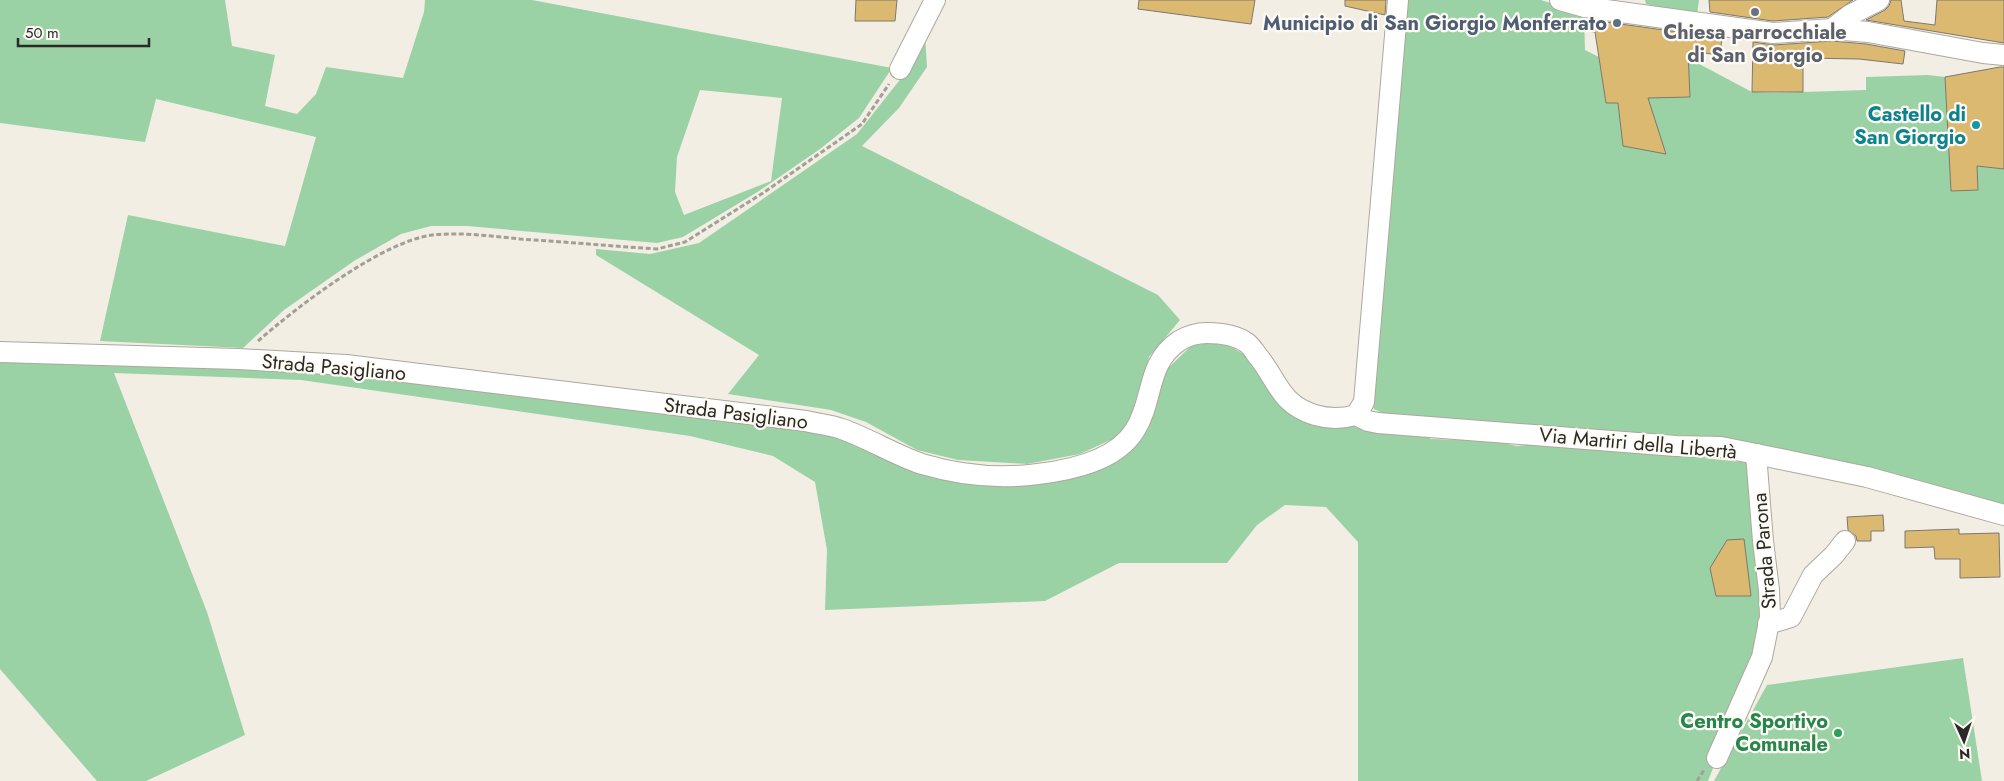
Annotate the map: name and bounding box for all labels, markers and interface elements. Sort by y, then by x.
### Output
marker: Chiesa parrocchiale di San Giorgio [1749,6,1761,18]
place label: Municipio di San Giorgio Monferrato [1263,9,1607,38]
scale bar [18,15,149,47]
marker: Municipio di San Giorgio Monferrato [1611,17,1623,29]
place label: Chiesa parrocchiale di San Giorgio [1663,18,1847,70]
text: 50 m [25,22,59,44]
place label: Castello di San Giorgio [1854,100,1966,152]
marker: Castello di San Giorgio [1970,119,1982,131]
street label: Strada Pasigliano [261,347,407,388]
street label: Strada Pasigliano [662,390,810,437]
street label: Via Martiri della Libertà [1538,420,1738,467]
street label: Strada Parona [1745,491,1784,610]
place label: Centro Sportivo Comunale [1680,707,1828,759]
north arrow [1939,716,1989,766]
marker: Centro Sportivo Comunale [1832,727,1844,739]
text: N [1959,744,1971,764]

